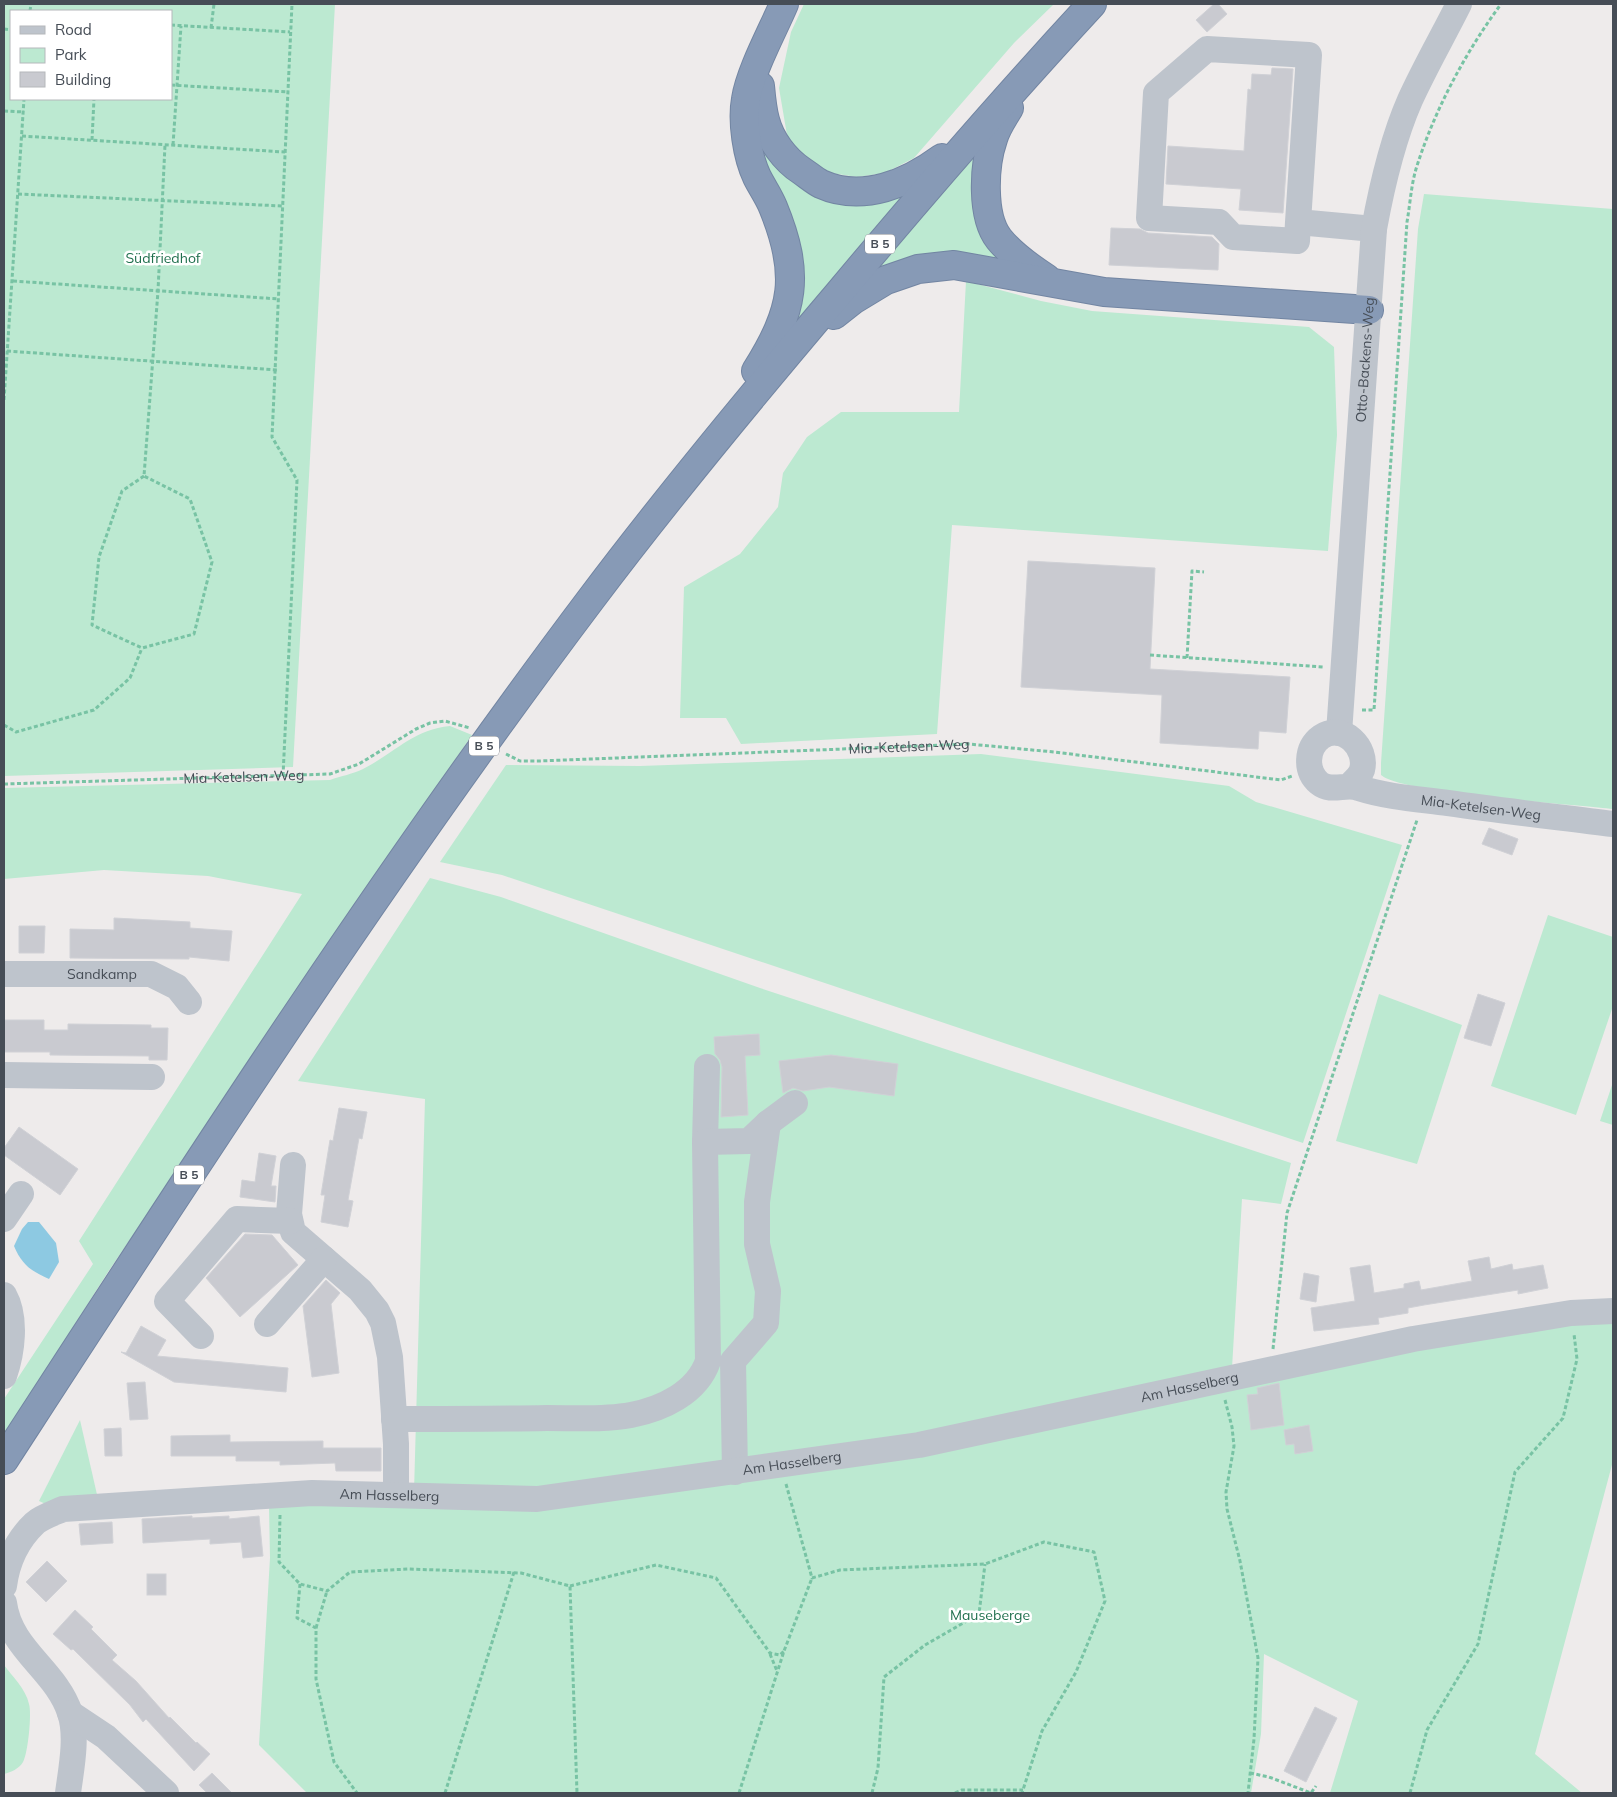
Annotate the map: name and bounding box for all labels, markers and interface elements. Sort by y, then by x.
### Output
legend [10,10,172,100]
text: Road [55,20,92,39]
text: Park [55,45,87,64]
text: Building [55,70,111,89]
road number: B 5 [865,234,895,253]
park label: Südfriedhof [125,249,201,267]
street label: Otto-Backens-Weg [1352,297,1378,423]
street label: Mia-Ketelsen-Weg [848,735,970,758]
road number: B 5 [469,736,499,756]
street label: Mia-Ketelsen-Weg [183,766,305,787]
street label: Mia-Ketelsen-Weg [1420,791,1542,824]
street label: Sandkamp [67,965,137,983]
road number: B 5 [174,1166,204,1184]
street label: Am Hasselberg [1139,1368,1240,1406]
street label: Am Hasselberg [741,1447,843,1479]
street label: Am Hasselberg [339,1485,440,1505]
park label: Mauseberge [950,1606,1030,1624]

